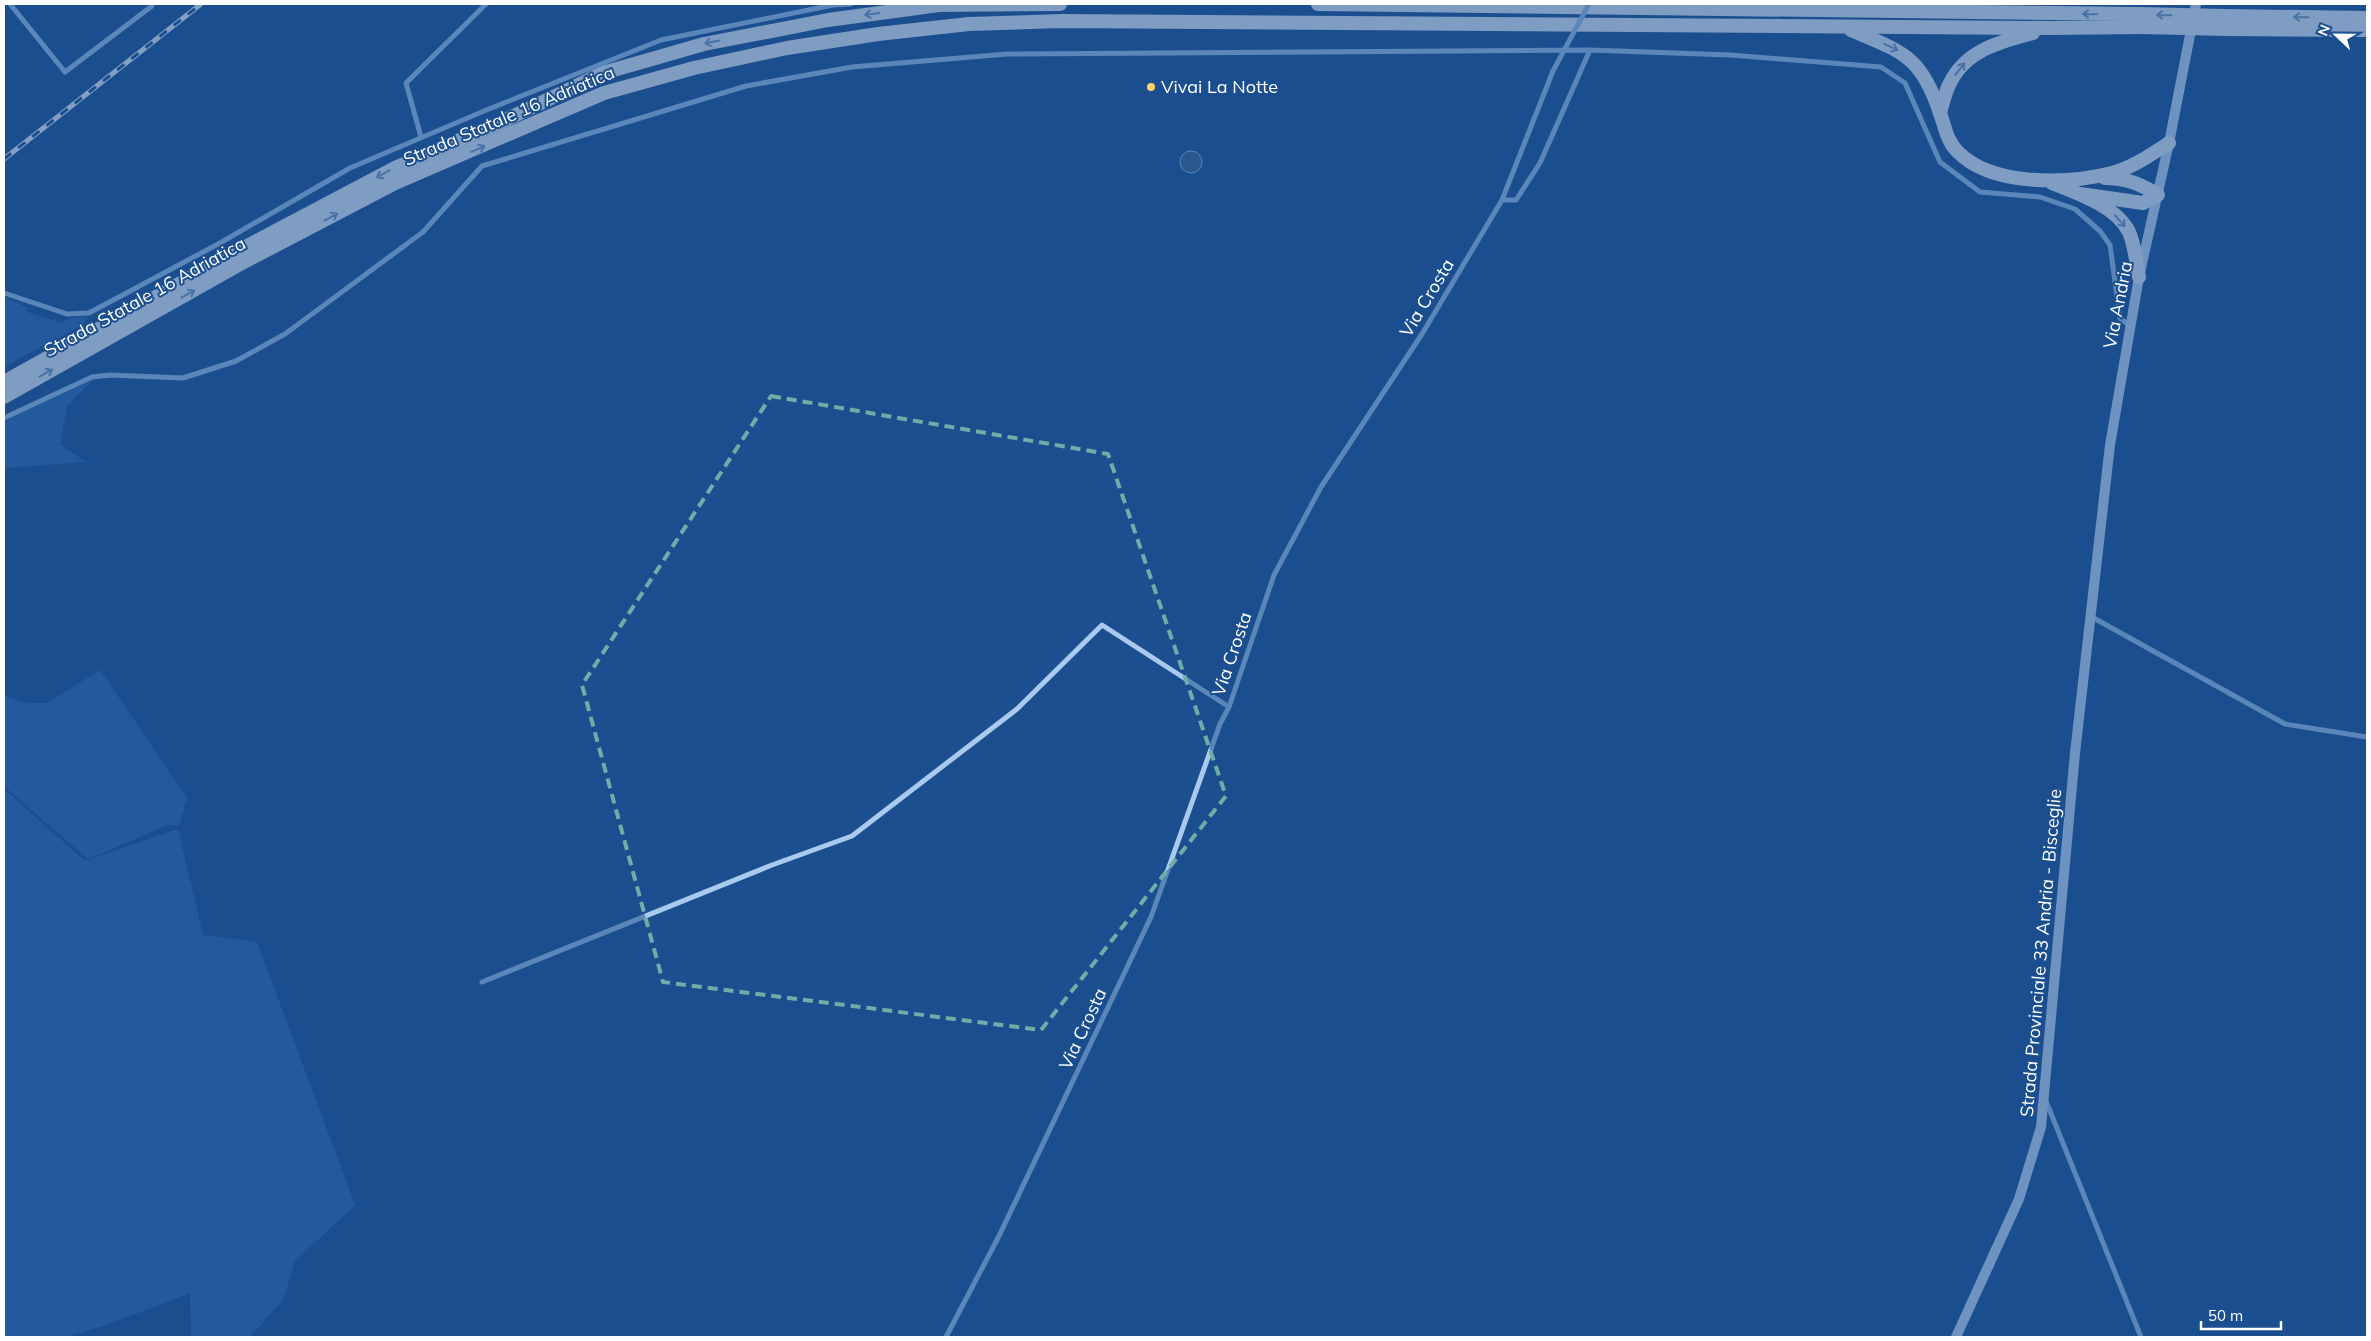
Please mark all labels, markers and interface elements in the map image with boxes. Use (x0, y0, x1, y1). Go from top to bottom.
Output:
one-way arrow (864, 9, 880, 19)
one-way arrow (2082, 9, 2098, 19)
one-way arrow (2156, 10, 2172, 20)
north arrow (2311, 10, 2361, 60)
one-way arrow (2293, 12, 2310, 22)
text: N (2314, 22, 2334, 38)
one-way arrow (704, 38, 720, 48)
one-way arrow (1883, 42, 1898, 52)
street label: Strada Statale 16 Adriatica (400, 61, 618, 171)
one-way arrow (1955, 63, 1966, 76)
place label: Vivai La Notte (1161, 75, 1278, 98)
marker: Vivai La Notte (1145, 81, 1157, 93)
one-way arrow (470, 143, 485, 153)
one-way arrow (376, 169, 391, 179)
one-way arrow (323, 212, 338, 221)
one-way arrow (2114, 214, 2125, 227)
street label: Strada Statale 16 Adriatica (40, 231, 250, 362)
street label: Via Crosta (1394, 254, 1459, 341)
street label: Via Andria (2098, 259, 2137, 351)
one-way arrow (180, 288, 194, 298)
one-way arrow (39, 368, 53, 378)
street label: Via Crosta (1206, 609, 1257, 699)
street label: Strada Provinciale 33 Andria - Bisceglie (2015, 788, 2066, 1118)
street label: Via Crosta (1054, 984, 1111, 1073)
scale bar (2201, 1298, 2281, 1330)
text: 50 m (2208, 1306, 2243, 1325)

